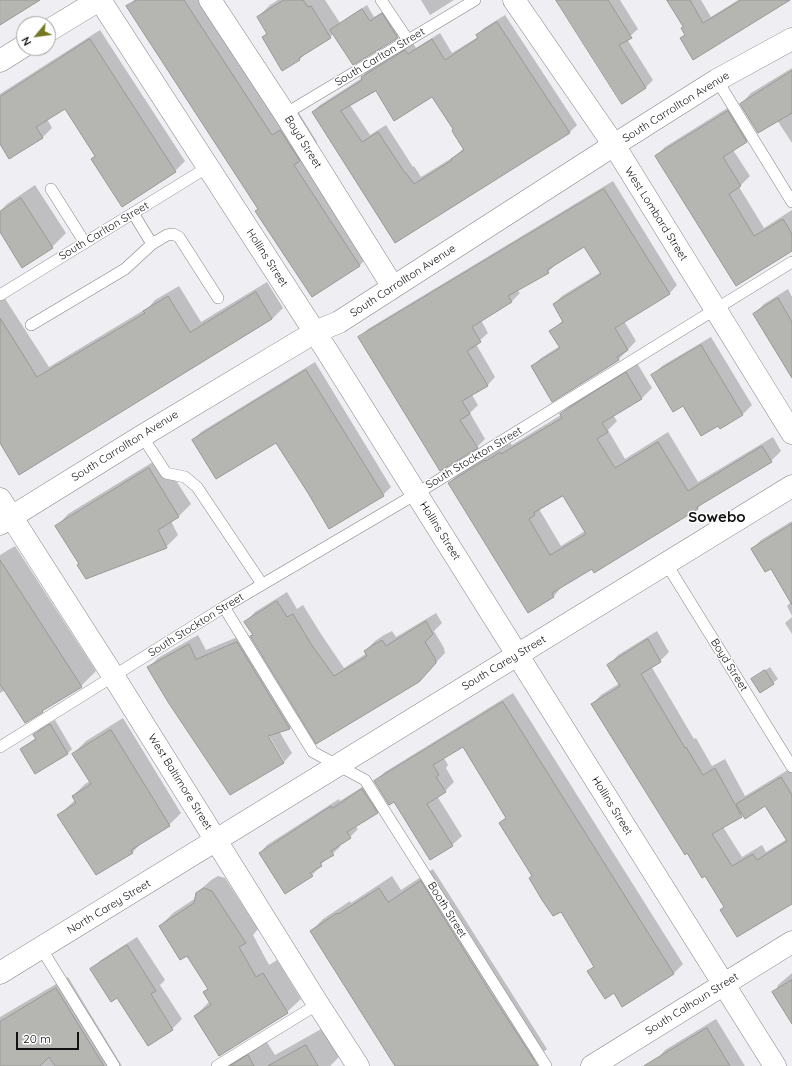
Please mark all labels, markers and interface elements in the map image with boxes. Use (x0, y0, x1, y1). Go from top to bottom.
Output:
north arrow (16, 16, 56, 56)
street label: South Carlton Street (333, 25, 427, 89)
text: N (18, 34, 34, 48)
street label: South Carrollton Avenue (620, 69, 732, 145)
street label: Boyd Street (282, 113, 324, 171)
street label: West Lombard Street (622, 165, 690, 263)
street label: South Carlton Street (57, 199, 151, 263)
street label: Hollins Street (243, 226, 291, 290)
street label: South Carrollton Avenue (348, 242, 458, 320)
street label: South Carrollton Avenue (69, 408, 181, 484)
street label: South Stockton Street (424, 424, 524, 492)
street label: Hollins Street (417, 499, 463, 563)
district label: Sowebo (688, 508, 746, 526)
street label: South Stockton Street (146, 590, 246, 660)
street label: South Carey Street (460, 633, 548, 693)
street label: Boyd Street (708, 636, 750, 694)
street label: West Baltimore Street (145, 731, 215, 833)
street label: Hollins Street (589, 774, 635, 838)
street label: North Carey Street (65, 877, 153, 937)
street label: Booth Street (425, 880, 469, 940)
street label: South Calhoun Street (643, 970, 741, 1038)
scale bar (18, 1024, 81, 1050)
text: 20 m (23, 1031, 51, 1046)

